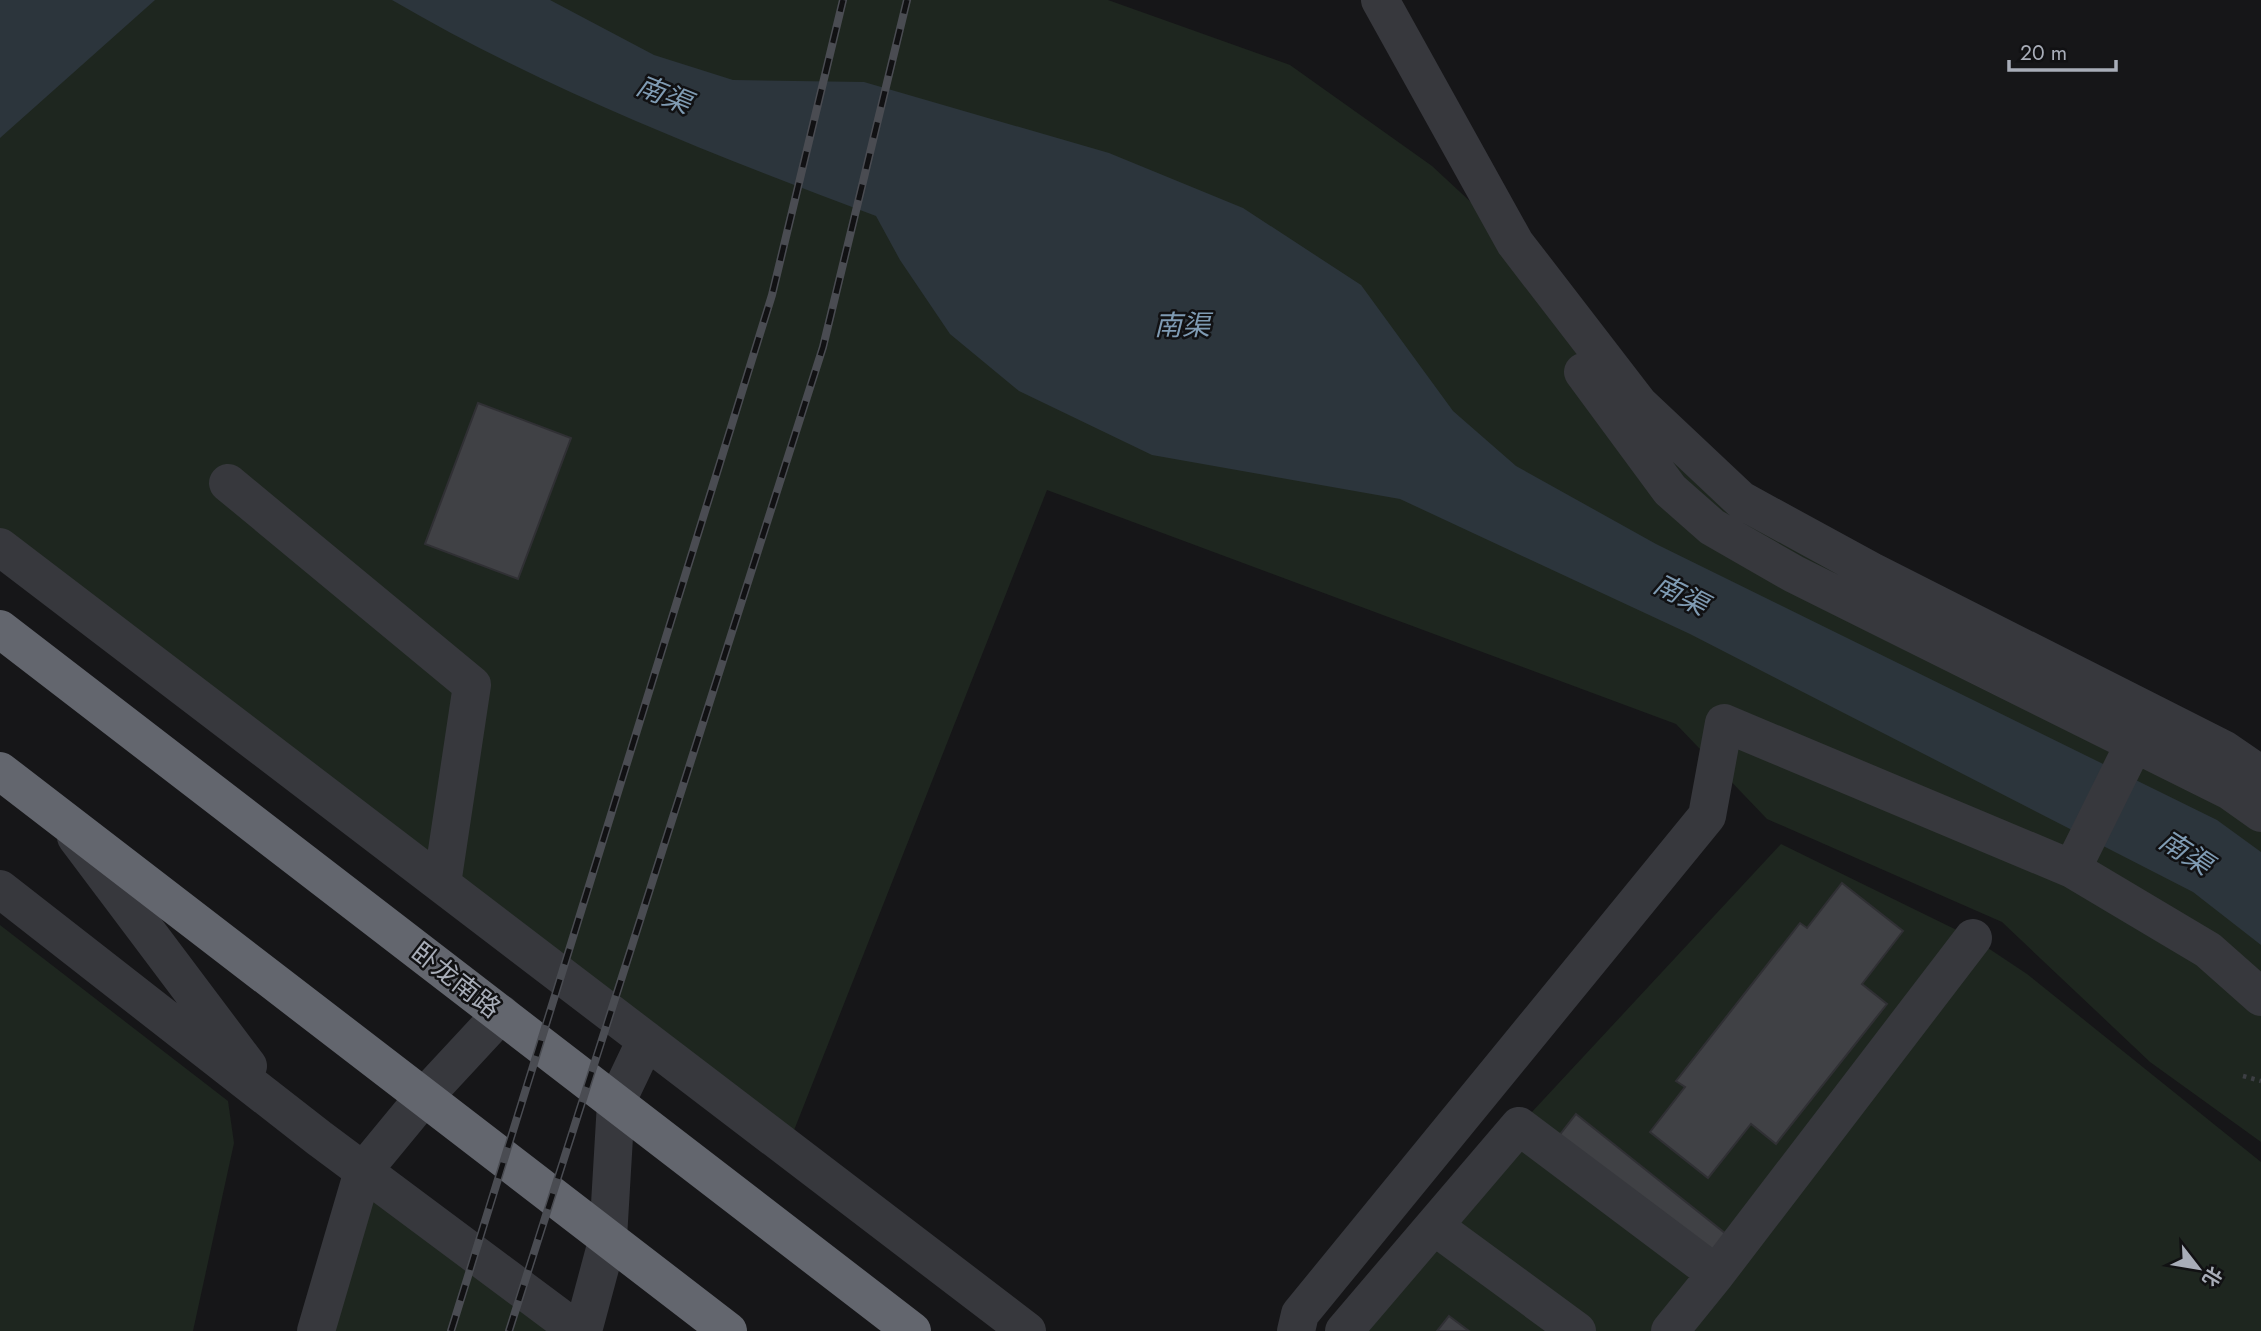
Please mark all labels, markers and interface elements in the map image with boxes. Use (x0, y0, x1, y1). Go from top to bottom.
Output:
scale bar (2009, 28, 2116, 72)
text: 20 m (2020, 38, 2067, 68)
water label: 南渠 (630, 65, 701, 125)
water label: 南渠 (1154, 305, 1214, 346)
water label: 南渠 (1647, 563, 1719, 627)
water label: 南渠 (2151, 820, 2224, 887)
street label: 卧龙南路 (403, 933, 509, 1027)
north arrow (2163, 1233, 2233, 1303)
text: 北 (2196, 1261, 2229, 1292)

